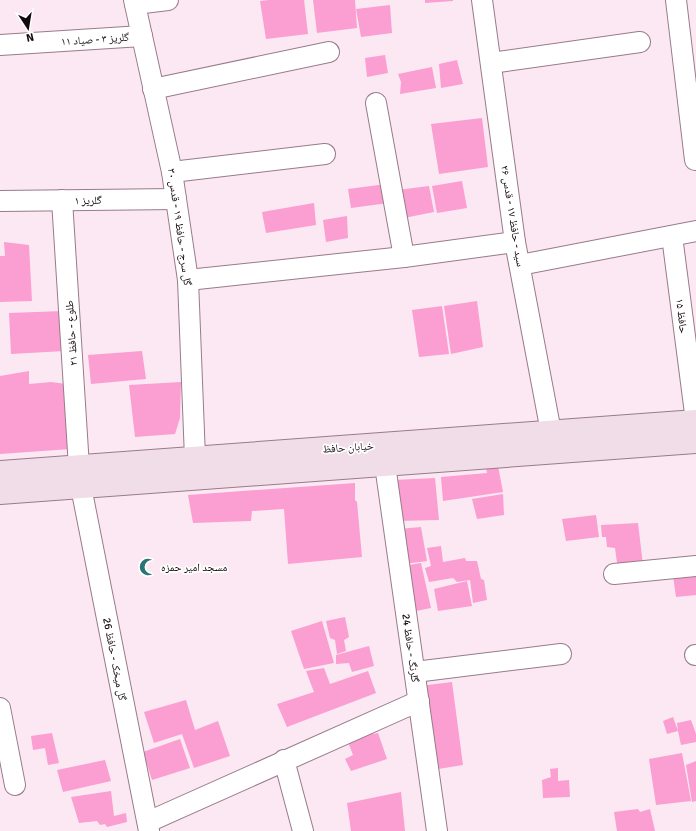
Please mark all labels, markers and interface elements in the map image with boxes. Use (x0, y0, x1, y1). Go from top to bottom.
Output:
north arrow (8, 8, 48, 48)
text: N (25, 30, 35, 44)
street label: گلریز ۳ - صیاد ۱۱ (61, 31, 130, 48)
street label: سید - حافظ ۱۷ - قدس ۲۶ (498, 165, 527, 268)
street label: گل سرج - حافظ ۱۹ - قدس ۳۰ (165, 168, 194, 287)
street label: گلریز ۱ (74, 194, 102, 207)
street label: حافظ ۱۵ (673, 298, 690, 334)
street label: طلوع - حافظ ۲۱ (63, 300, 80, 366)
street label: خیابان حافظ (322, 439, 374, 456)
mosque icon: مسجد امیر حمزه (138, 557, 158, 577)
place label: مسجد امیر حمزه (161, 561, 227, 574)
street label: گلرنگ - حافظ 24 (399, 613, 422, 684)
street label: گل میخک - حافظ 26 (100, 617, 129, 702)

